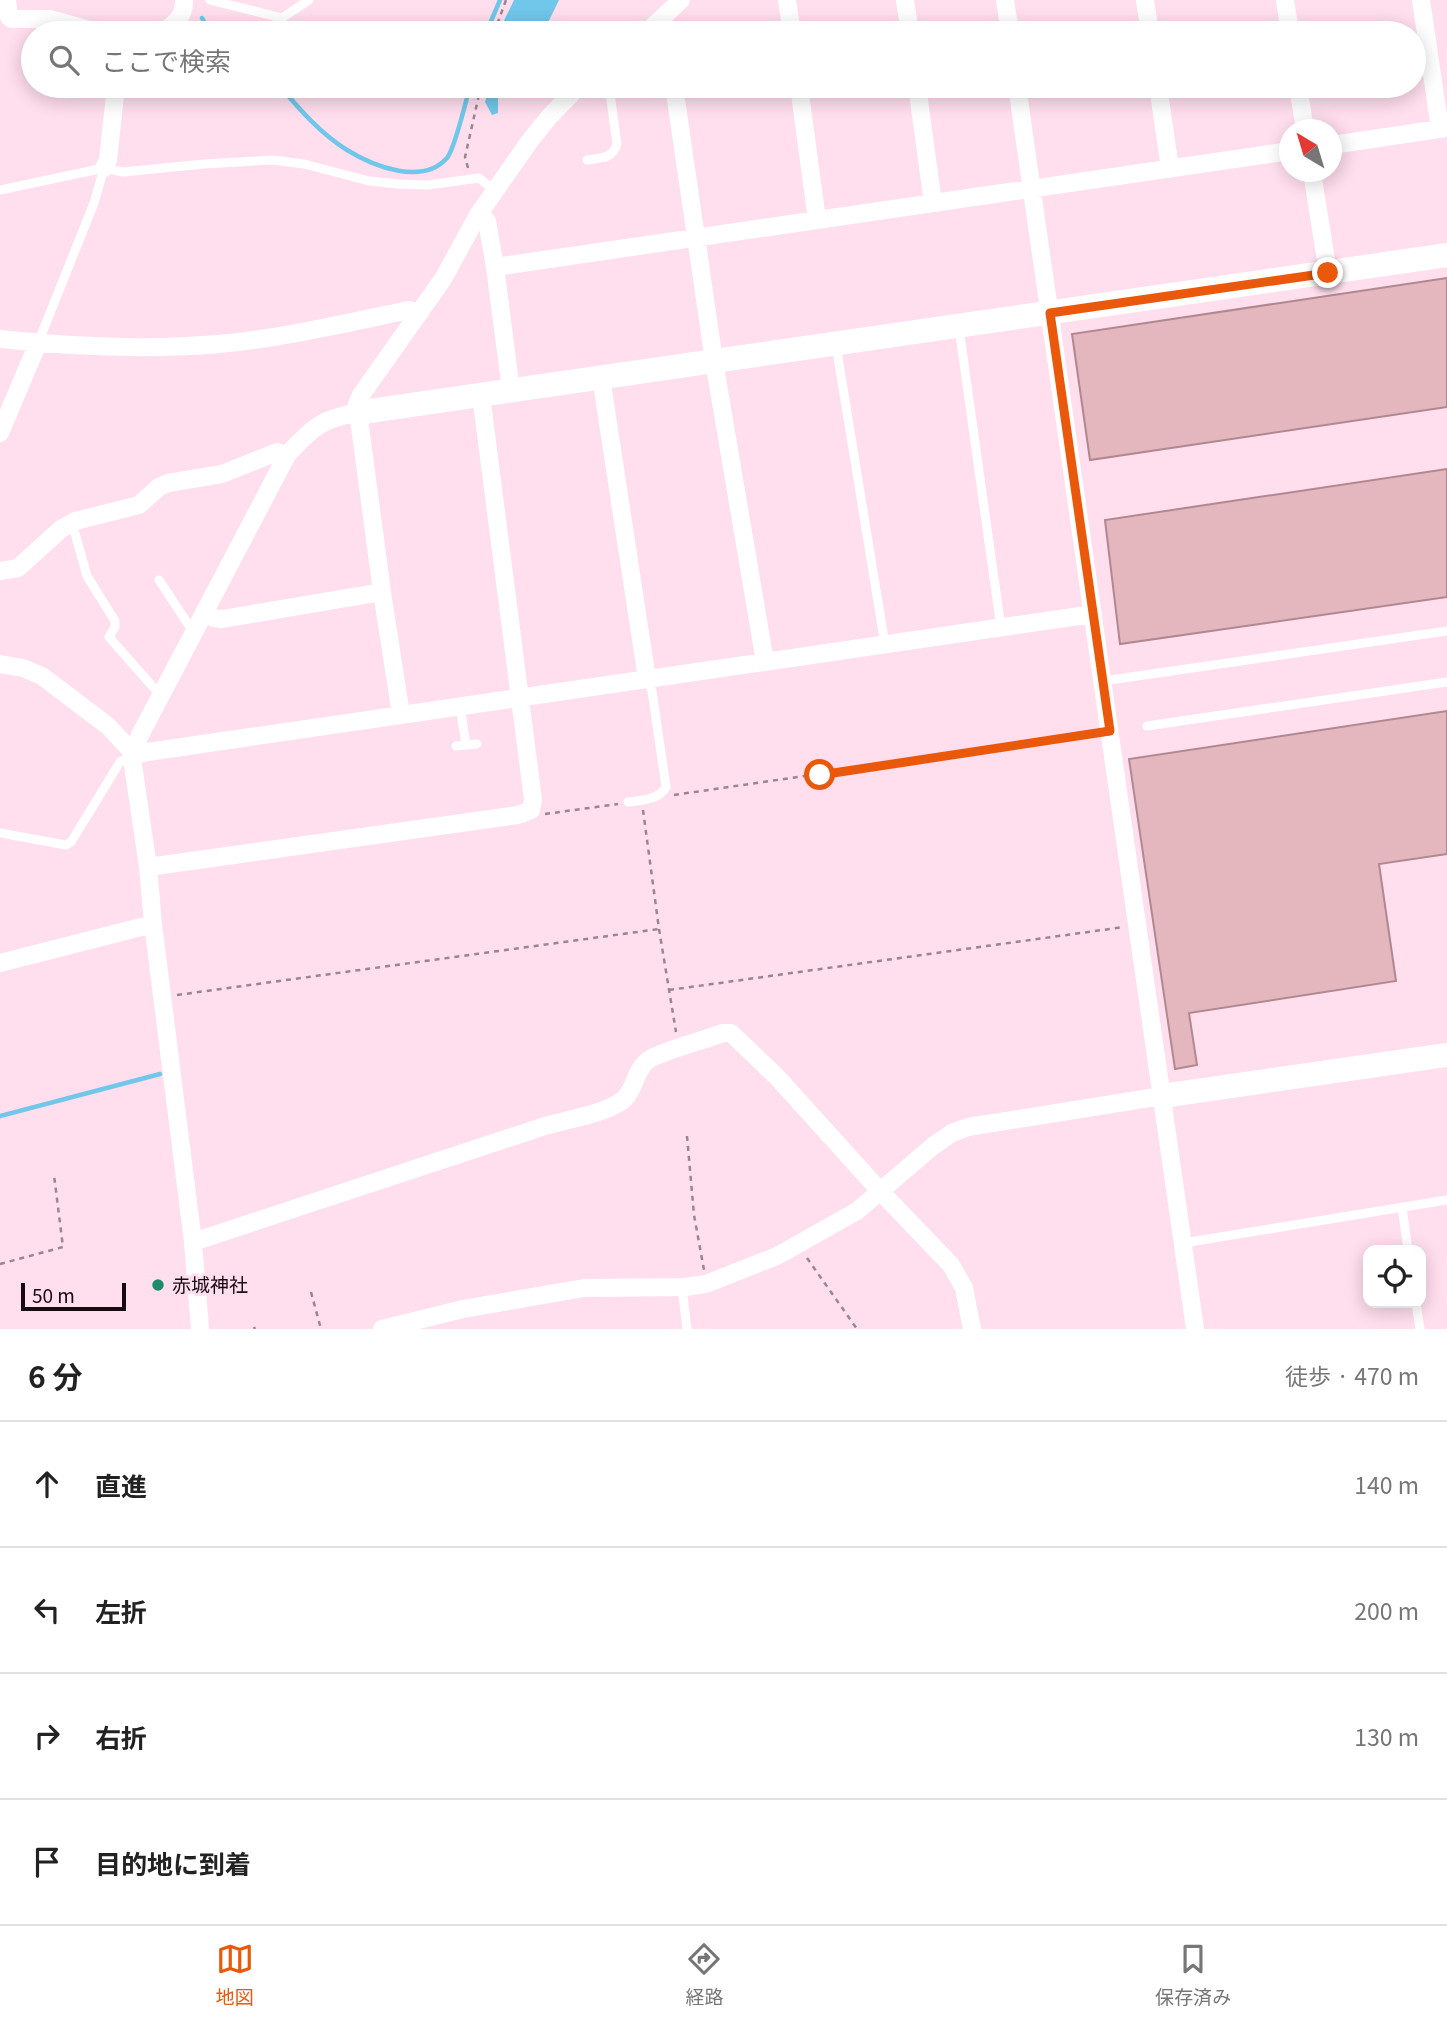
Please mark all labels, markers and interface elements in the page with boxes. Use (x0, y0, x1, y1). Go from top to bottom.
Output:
search box (21, 21, 1426, 98)
icon: search (45, 41, 83, 79)
text: ここで検索 (101, 41, 231, 78)
north arrow (1279, 119, 1342, 182)
route end (1312, 257, 1343, 288)
route start (804, 759, 835, 790)
map controls (1363, 1245, 1426, 1308)
button: locate (1363, 1245, 1426, 1308)
place label: 赤城神社 (172, 1270, 248, 1297)
marker: 赤城神社 (150, 1277, 166, 1293)
scale bar (21, 1280, 126, 1312)
text: 50 m (32, 1281, 75, 1308)
text: 6 分 (28, 1353, 83, 1397)
text: 徒歩 · 470 m (1285, 1358, 1419, 1392)
icon: ahead (28, 1465, 66, 1503)
text: 直進 (95, 1466, 147, 1503)
text: 140 m (1354, 1467, 1419, 1501)
icon: left (28, 1591, 66, 1629)
text: 左折 (95, 1592, 147, 1629)
text: 200 m (1354, 1593, 1419, 1627)
icon: right (28, 1717, 66, 1755)
text: 右折 (95, 1718, 147, 1755)
text: 130 m (1354, 1719, 1419, 1753)
icon: arrive (28, 1843, 66, 1881)
text: 目的地に到着 (95, 1844, 251, 1881)
tab: 地図 (216, 1940, 254, 2009)
tab: 経路 (685, 1940, 723, 2009)
tab: 保存済み (1155, 1940, 1231, 2009)

